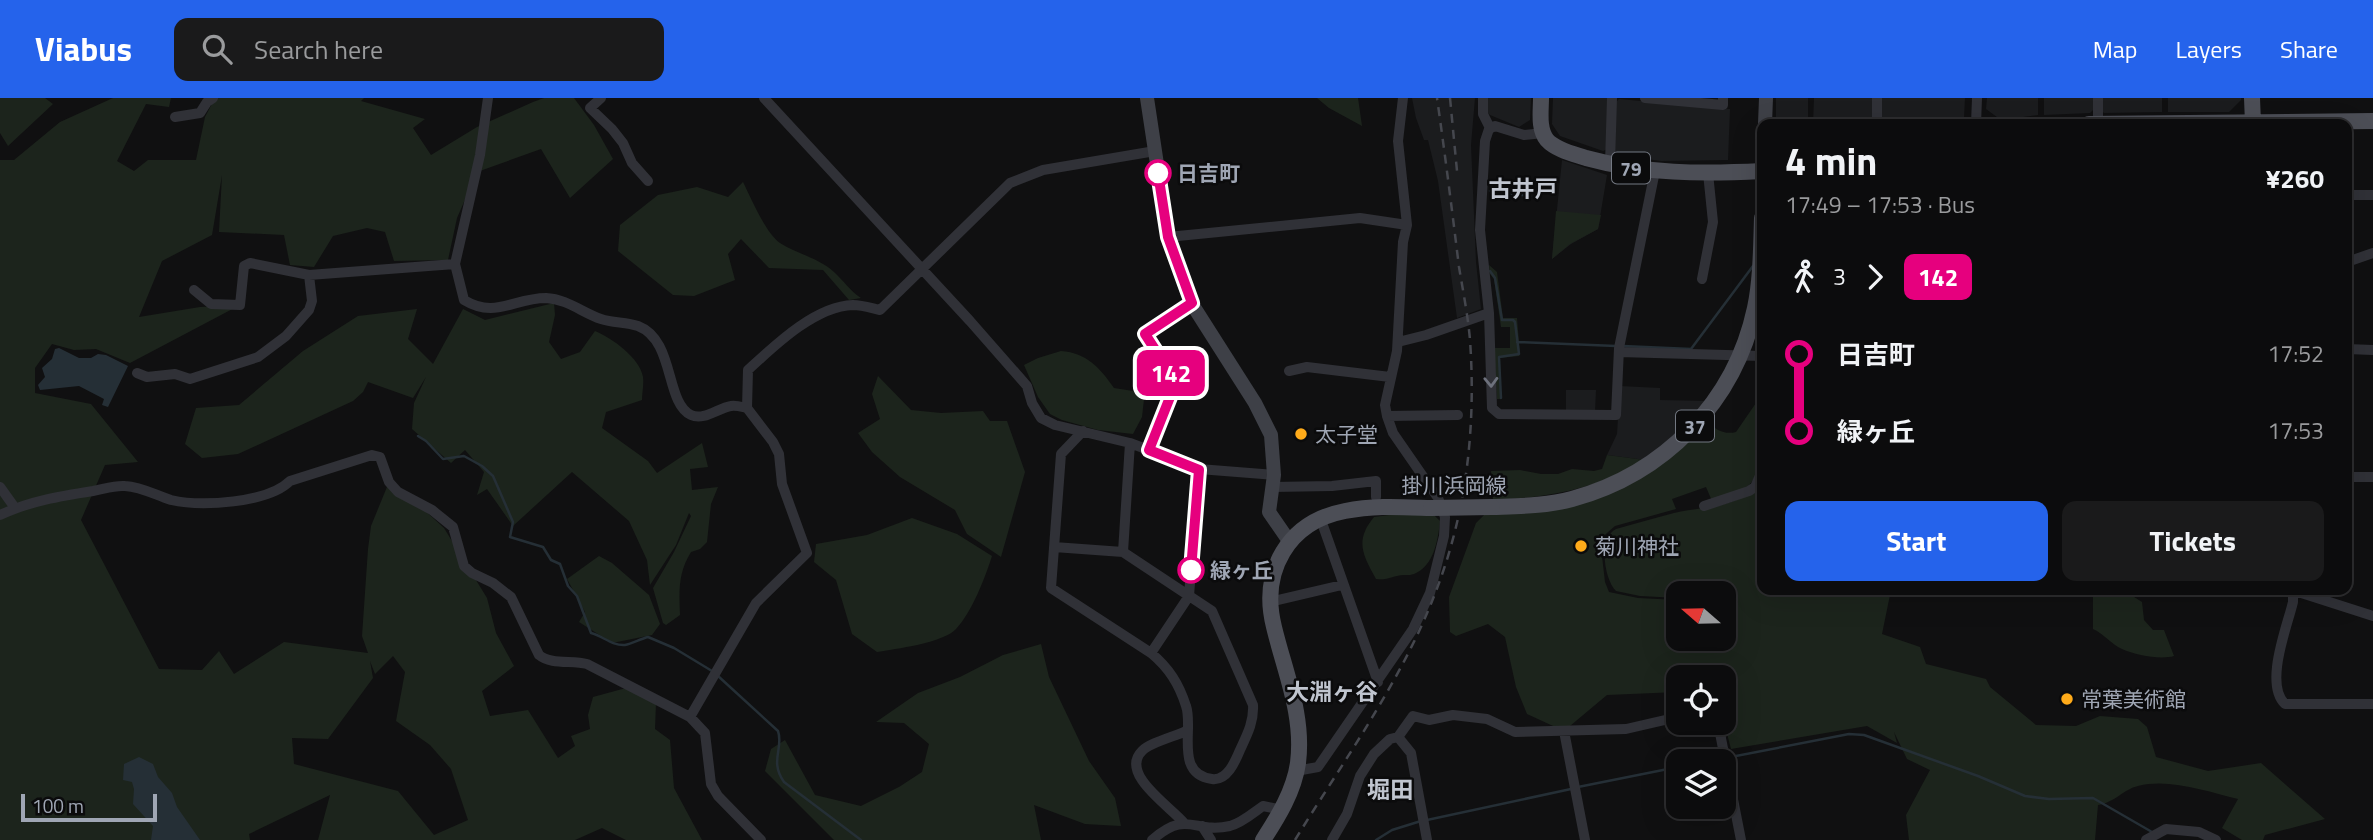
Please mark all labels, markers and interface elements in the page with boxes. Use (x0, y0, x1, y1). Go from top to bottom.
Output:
search box (174, 18, 664, 81)
text: Viabus (35, 24, 132, 74)
icon: search (198, 30, 236, 68)
text: Search here (254, 30, 383, 69)
text: Map (2093, 31, 2138, 67)
text: Layers (2176, 31, 2242, 67)
text: Share (2280, 31, 2338, 67)
text: 4 min (1785, 132, 1877, 190)
road number: 79 (1612, 152, 1650, 184)
place label: 日吉町 (1177, 157, 1240, 189)
text: ¥260 (2266, 159, 2324, 198)
marker: 日吉町 (1145, 160, 1171, 186)
district label: 古井戸 (1489, 171, 1558, 206)
text: 17:49 – 17:53 · Bus (1785, 187, 1975, 222)
icon: walk (1785, 258, 1823, 296)
icon: forward (1856, 258, 1894, 296)
text: 3 (1833, 259, 1846, 294)
text: 142 (1918, 259, 1958, 295)
text: 日吉町 (1837, 335, 1915, 374)
text: 17:52 (2267, 336, 2324, 371)
line badge: 142 (1131, 350, 1211, 396)
text: 142 (1151, 355, 1191, 391)
one-way arrow (1483, 376, 1498, 387)
road number: 37 (1676, 410, 1714, 442)
text: 緑ヶ丘 (1837, 412, 1915, 451)
text: 17:53 (2267, 413, 2324, 448)
place label: 太子堂 (1315, 418, 1378, 450)
marker: 太子堂 (1293, 426, 1309, 442)
street label: 掛川浜岡線 (1402, 469, 1507, 501)
button: Start (1785, 501, 2048, 581)
button: Tickets (2062, 501, 2324, 581)
place label: 菊川神社 (1595, 530, 1679, 562)
marker: 菊川神社 (1573, 538, 1589, 554)
place label: 緑ヶ丘 (1210, 554, 1273, 586)
marker: 緑ヶ丘 (1178, 557, 1204, 583)
north arrow (1666, 581, 1736, 651)
map controls (1666, 581, 1736, 819)
button: locate (1666, 665, 1736, 735)
district label: 大淵ヶ谷 (1286, 674, 1378, 709)
place label: 常葉美術館 (2081, 683, 2186, 715)
marker: 常葉美術館 (2059, 691, 2075, 707)
button: layers (1666, 749, 1736, 819)
district label: 堀田 (1367, 772, 1413, 807)
scale bar (21, 791, 158, 823)
text: 100 m (32, 791, 84, 820)

